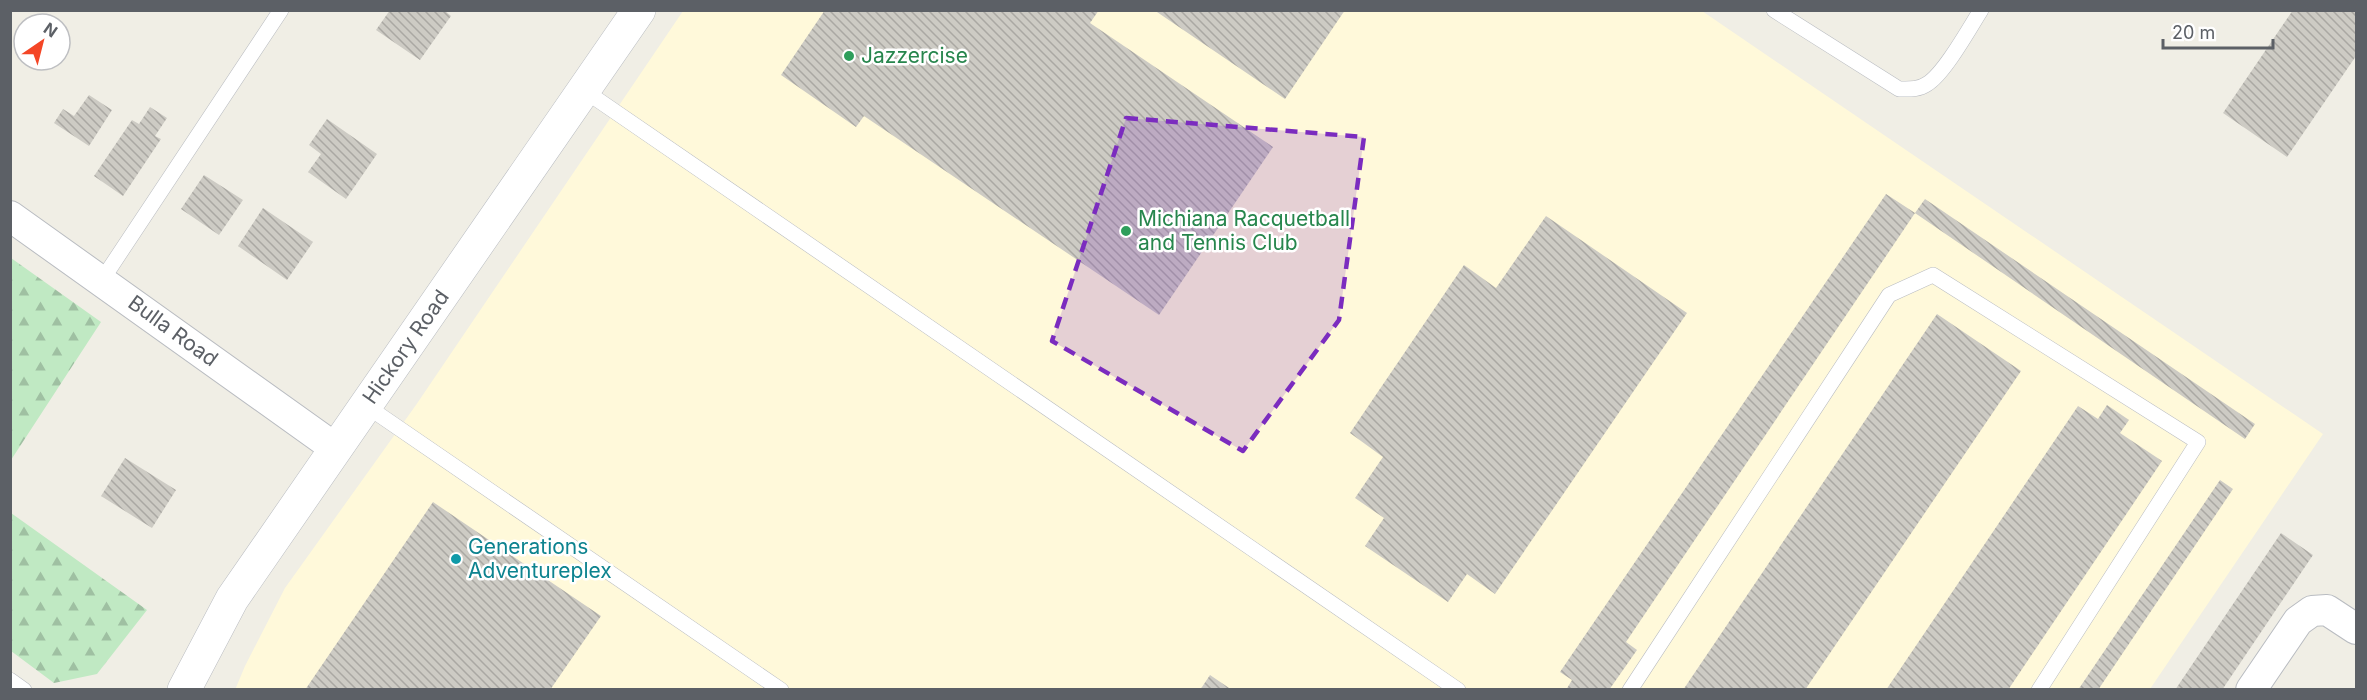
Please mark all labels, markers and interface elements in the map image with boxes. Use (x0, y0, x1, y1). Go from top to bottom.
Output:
north arrow (12, 12, 72, 72)
scale bar (2163, 12, 2272, 50)
text: N (40, 18, 61, 41)
text: 20 m (2172, 22, 2215, 43)
place label: Jazzercise (861, 43, 968, 68)
marker: Jazzercise (842, 49, 856, 63)
place label: Michiana Racquetball and Tennis Club (1138, 206, 1350, 255)
marker: Michiana Racquetball and Tennis Club (1119, 224, 1133, 238)
street label: Hickory Road (357, 285, 454, 408)
street label: Bulla Road (124, 290, 223, 371)
place label: Generations Adventureplex (468, 534, 612, 583)
marker: Generations Adventureplex (449, 552, 463, 566)

